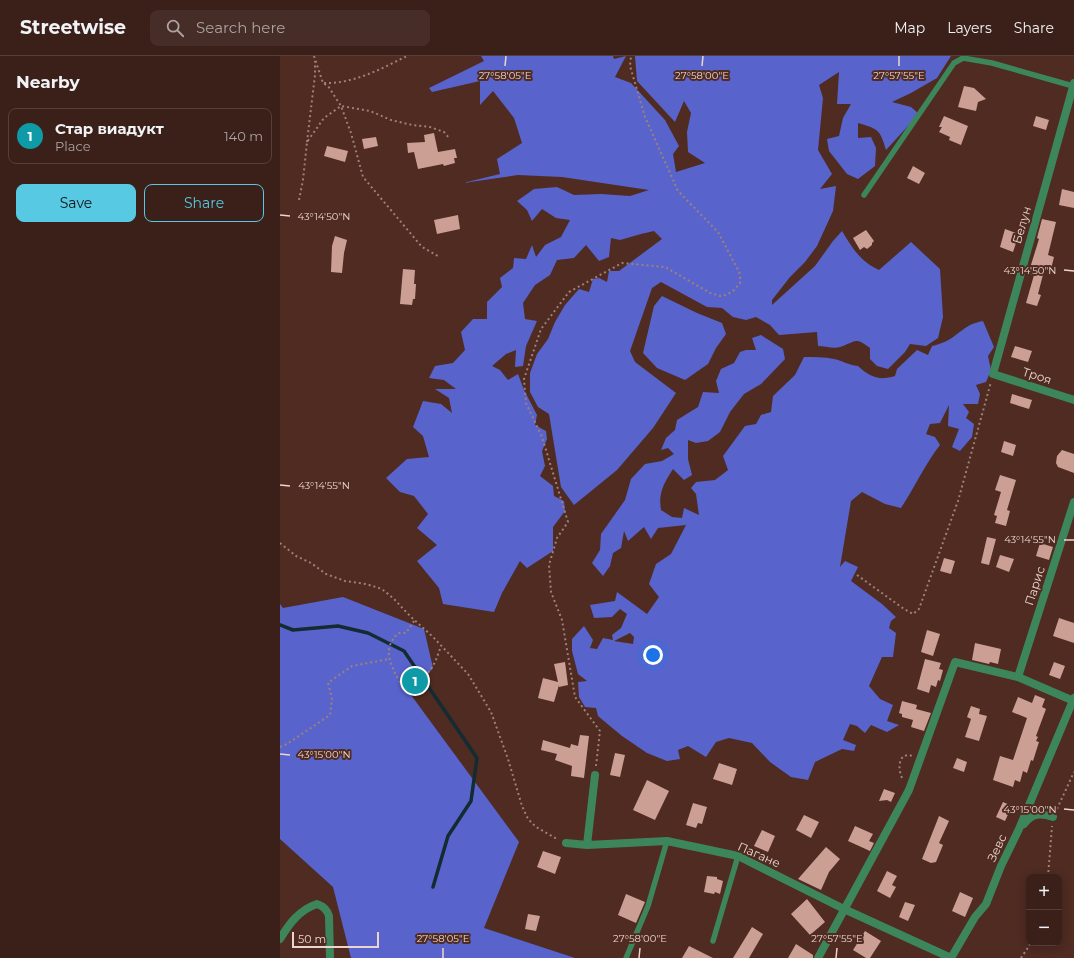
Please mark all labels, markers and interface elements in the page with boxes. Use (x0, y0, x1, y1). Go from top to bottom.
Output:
search box (150, 10, 430, 46)
text: Streetwise (20, 16, 126, 39)
icon: search (164, 17, 186, 39)
text: Search here (196, 18, 285, 37)
text: Map (894, 19, 925, 37)
text: Layers (947, 19, 992, 37)
text: Share (1014, 19, 1054, 37)
text: 27°58'05"E (479, 69, 532, 82)
text: 27°58'00"E (675, 69, 729, 82)
text: 27°57'55"E (873, 69, 925, 82)
text: Nearby (16, 72, 80, 92)
text: Стар виадукт (55, 119, 164, 138)
text: 1 (27, 128, 33, 144)
text: 140 m (224, 128, 263, 144)
text: Place (55, 138, 91, 154)
button: Save (16, 184, 136, 222)
button: Share (144, 184, 264, 222)
street label: Белун (1009, 204, 1034, 245)
text: 43°14'50"N (298, 210, 350, 223)
text: 43°14'50"N (1004, 264, 1056, 277)
street label: Троя (1021, 364, 1054, 387)
text: 43°14'55"N (298, 479, 350, 492)
text: 43°14'55"N (1004, 533, 1056, 546)
street label: Парис (1021, 564, 1048, 607)
your location (643, 645, 663, 665)
pin: 1 (402, 666, 428, 696)
text: 43°15'00"N (297, 748, 351, 761)
text: 43°15'00"N (1003, 803, 1057, 816)
street label: Зевс (984, 831, 1010, 864)
street label: Пагане (736, 839, 783, 871)
map controls (1026, 874, 1062, 946)
button: + (1026, 874, 1062, 910)
button: − (1026, 910, 1062, 946)
scale bar (292, 930, 379, 949)
text: 50 m (298, 932, 326, 946)
text: 27°58'05"E (417, 932, 470, 945)
text: 27°58'00"E (613, 932, 667, 945)
text: 27°57'55"E (811, 932, 863, 945)

